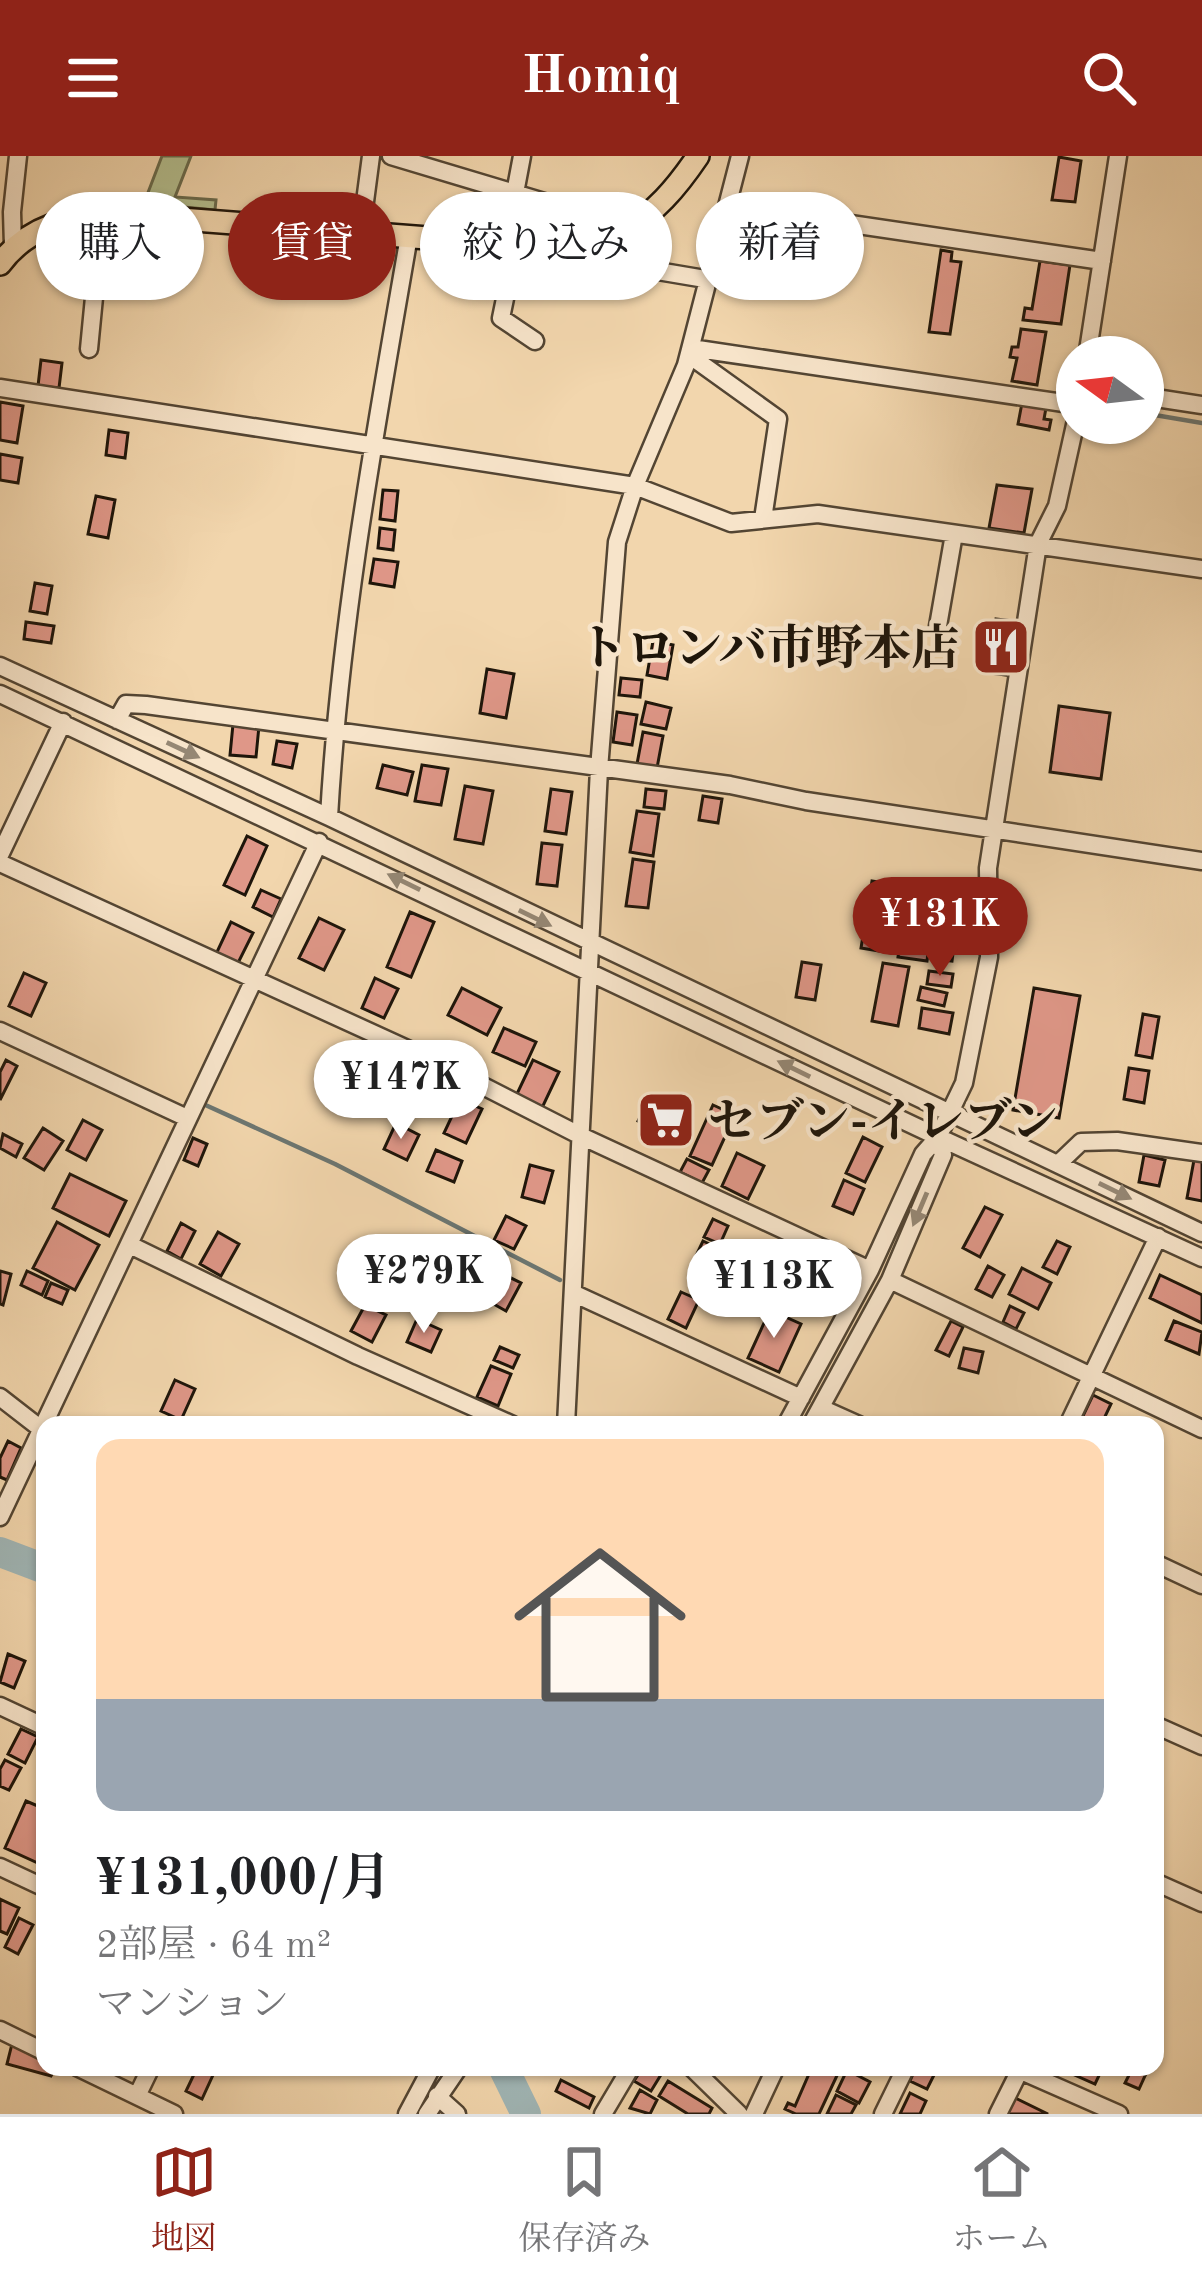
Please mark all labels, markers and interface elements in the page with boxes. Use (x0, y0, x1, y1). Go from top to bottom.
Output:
icon: menu (60, 45, 126, 111)
icon: search (1076, 45, 1142, 111)
text: Homiq (521, 51, 681, 105)
chip: 購入 (36, 192, 204, 300)
chip: 賃貸 (228, 192, 396, 300)
chip: 絞り込み (420, 192, 672, 300)
chip: 新着 (696, 192, 864, 300)
north arrow (1056, 336, 1164, 444)
map controls (1056, 336, 1164, 444)
restaurant icon: トロンバ市野本店 (970, 616, 1032, 678)
place label: トロンバ市野本店 (578, 623, 959, 675)
one-way arrow (165, 740, 200, 760)
one-way arrow (386, 872, 421, 892)
pin: ¥131K (856, 877, 1024, 979)
text: ¥131K (880, 896, 1000, 935)
one-way arrow (517, 907, 552, 927)
pin: ¥147K (317, 1040, 485, 1142)
text: ¥147K (341, 1059, 461, 1098)
one-way arrow (776, 1059, 811, 1079)
supermarket icon: セブン-イレブン (635, 1089, 697, 1151)
place label: セブン-イレブン (708, 1096, 1058, 1148)
one-way arrow (1098, 1181, 1132, 1201)
one-way arrow (910, 1191, 929, 1227)
pin: ¥279K (340, 1234, 508, 1336)
pin: ¥113K (690, 1239, 858, 1341)
text: ¥279K (364, 1253, 484, 1292)
text: ¥113K (714, 1258, 834, 1297)
icon: home (492, 1517, 708, 1733)
text: ¥131,000/月 (96, 1855, 391, 1906)
text: 2部屋 · 64 m² (96, 1927, 331, 1966)
text: マンション (96, 1986, 289, 2025)
tab: 地図 (151, 2139, 217, 2261)
tab: 保存済み (518, 2139, 650, 2261)
tab: ホーム (952, 2139, 1051, 2261)

